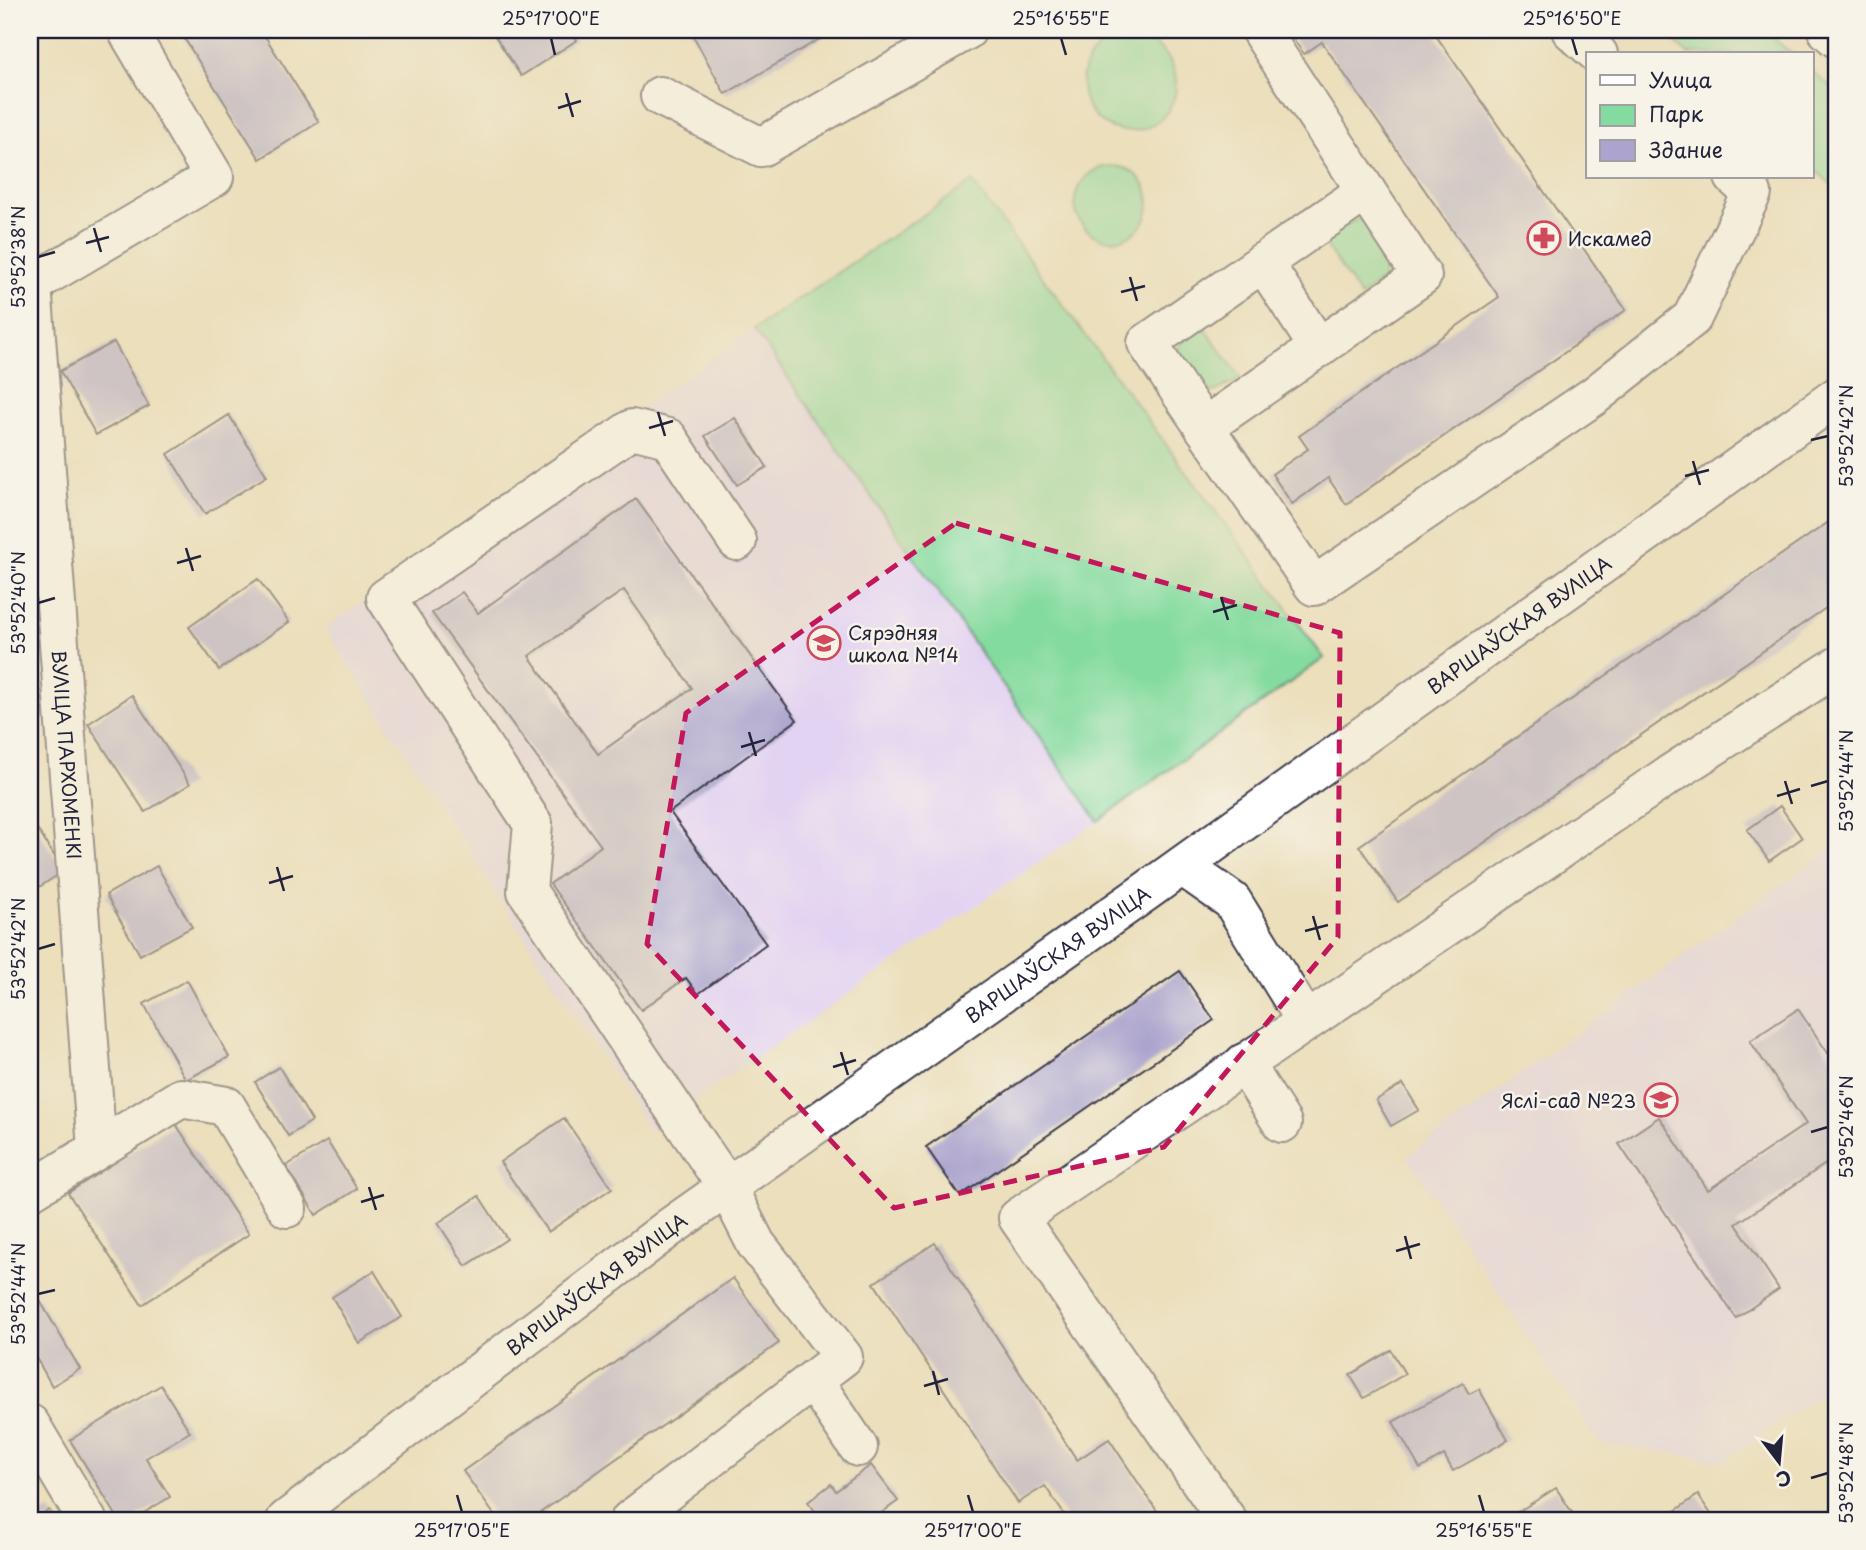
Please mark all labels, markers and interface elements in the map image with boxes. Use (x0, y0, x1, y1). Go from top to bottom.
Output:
text: 25°17'00"E (502, 4, 600, 31)
text: 25°16'55"E (1012, 4, 1110, 31)
text: 25°16'50"E (1522, 4, 1622, 31)
legend (1586, 52, 1814, 178)
text: Улица (1649, 63, 1712, 95)
text: Парк (1649, 97, 1704, 129)
text: Здание (1649, 133, 1723, 165)
text: 53°52'38"N (4, 206, 31, 308)
pharmacy icon: Искамед (1525, 219, 1563, 257)
place label: Искамед (1568, 224, 1652, 252)
text: 53°52'42"N (1832, 385, 1859, 487)
street label: ВАРШАЎСКАЯ ВУЛІЦА (1421, 549, 1617, 700)
text: 53°52'40"N (4, 551, 31, 655)
place label: Сярэдняя школа №14 (848, 618, 959, 668)
school or university icon: Сярэдняя школа №14 (805, 624, 843, 662)
street label: ВУЛІЦА ПАРХОМЕНКІ (46, 649, 89, 861)
text: 53°52'44"N (1832, 730, 1859, 832)
street label: ВАРШАЎСКАЯ ВУЛІЦА (959, 879, 1156, 1029)
text: 53°52'42"N (4, 898, 31, 1000)
text: 53°52'46"N (1832, 1075, 1859, 1179)
school or university icon: Яслі-сад №23 (1642, 1081, 1680, 1119)
place label: Яслі-сад №23 (1502, 1086, 1636, 1114)
street label: ВАРШАЎСКАЯ ВУЛІЦА (500, 1206, 692, 1362)
text: 53°52'44"N (4, 1243, 31, 1345)
text: 53°52'48"N (1832, 1422, 1859, 1524)
north arrow (1744, 1428, 1814, 1498)
text: С (1773, 1464, 1795, 1495)
text: 25°17'05"E (414, 1516, 510, 1543)
text: 25°17'00"E (924, 1516, 1022, 1543)
text: 25°16'55"E (1435, 1516, 1533, 1543)

